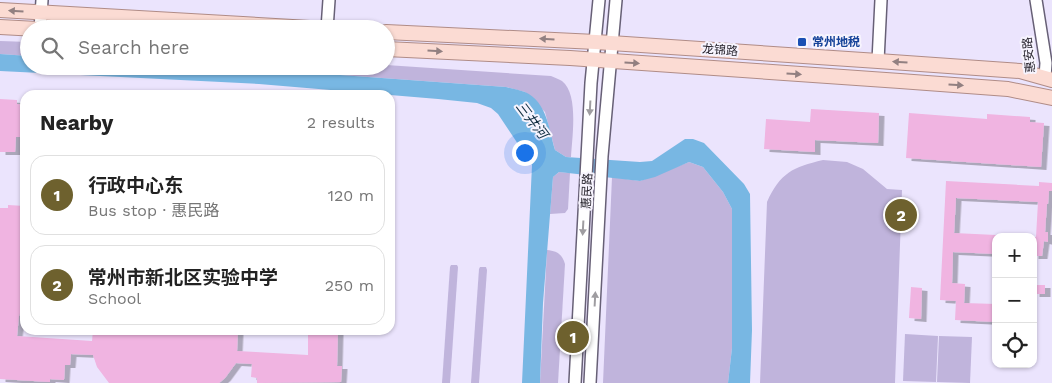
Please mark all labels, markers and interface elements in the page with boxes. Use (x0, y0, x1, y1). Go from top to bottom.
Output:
one-way arrow (8, 7, 24, 15)
search box (20, 20, 395, 75)
icon: search (38, 34, 66, 62)
one-way arrow (539, 35, 555, 43)
place label: 常州地税 (812, 35, 860, 49)
text: Search here (78, 36, 189, 59)
marker: 常州地税 (796, 36, 808, 48)
street label: 惠安路 (1020, 36, 1038, 74)
street label: 龙锦路 (702, 42, 738, 58)
one-way arrow (427, 48, 443, 56)
one-way arrow (891, 58, 907, 66)
one-way arrow (624, 59, 640, 67)
one-way arrow (786, 70, 802, 78)
one-way arrow (949, 82, 965, 90)
water label: 三井河 (513, 98, 553, 144)
one-way arrow (585, 100, 593, 116)
text: Nearby (40, 110, 113, 135)
text: 2 results (307, 113, 375, 132)
your location (512, 140, 538, 166)
street label: 惠民路 (579, 173, 595, 209)
text: 行政中心东 (88, 174, 183, 197)
text: 1 (54, 186, 60, 205)
text: 120 m (328, 186, 374, 205)
pin: 2 (885, 196, 917, 234)
text: Bus stop · 惠民路 (88, 201, 220, 220)
one-way arrow (579, 220, 587, 236)
map controls (992, 233, 1037, 368)
button: + (992, 233, 1037, 278)
text: 常州市新北区实验中学 (88, 266, 278, 289)
text: 2 (52, 276, 62, 295)
text: 250 m (325, 276, 374, 295)
button: − (992, 278, 1037, 323)
text: School (88, 289, 141, 308)
one-way arrow (591, 291, 599, 307)
pin: 1 (557, 318, 589, 356)
button: locate (992, 323, 1037, 368)

